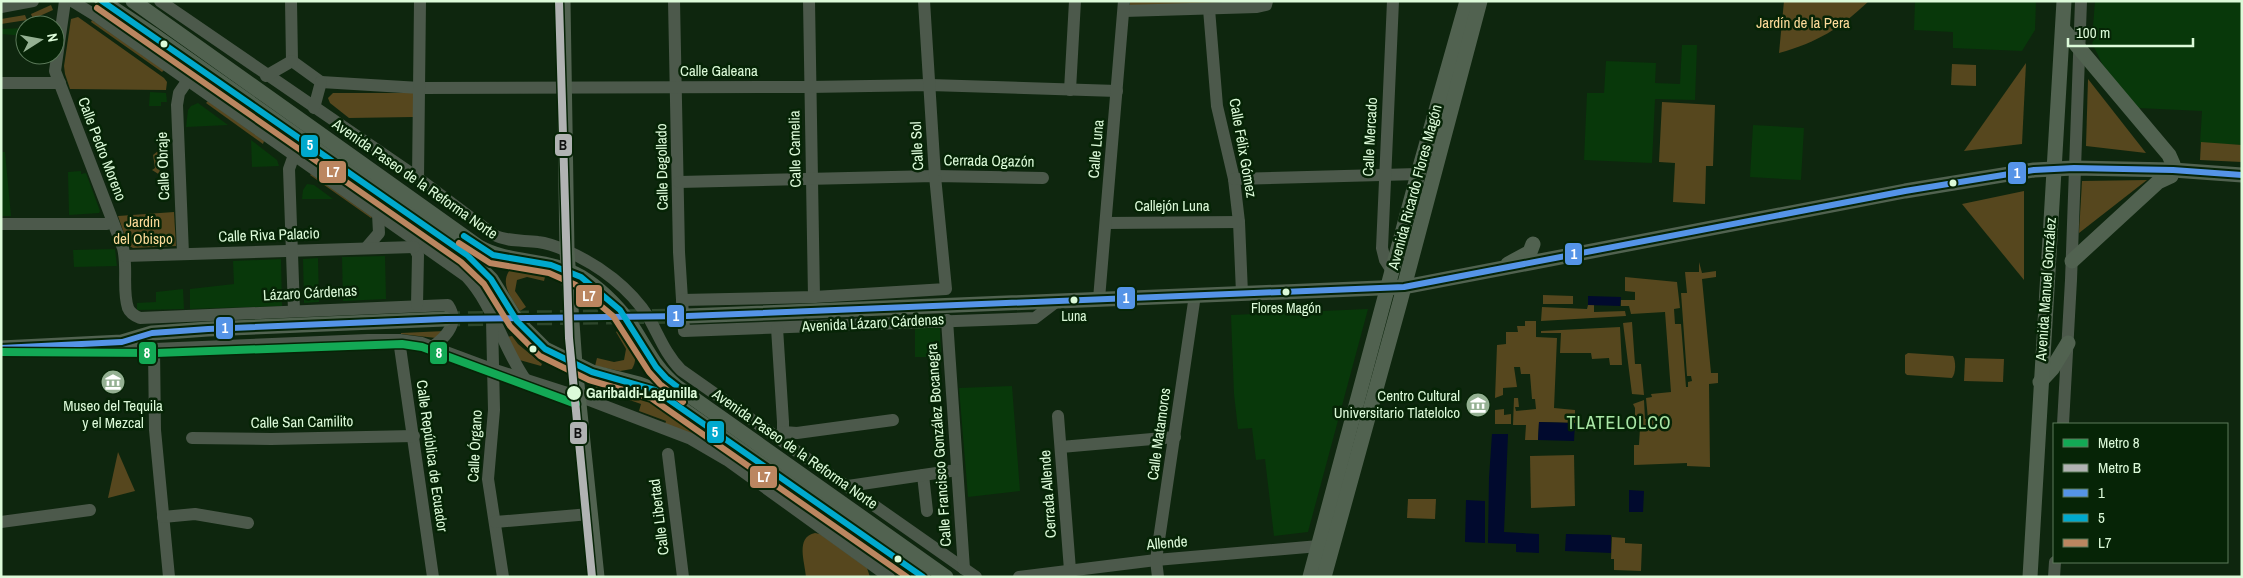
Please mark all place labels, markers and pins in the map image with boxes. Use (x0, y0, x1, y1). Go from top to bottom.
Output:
unlabelled marker (159, 39, 169, 49)
unlabelled marker (1948, 178, 1958, 188)
marker: Flores Magón (1281, 287, 1291, 297)
marker: Luna (1069, 295, 1079, 305)
place label: Flores Magón (1251, 299, 1321, 317)
place label: Luna (1061, 307, 1087, 325)
unlabelled marker (528, 344, 538, 354)
museum icon: Museo del Tequila y el Mezcal (100, 369, 126, 395)
place label: Garibaldi-Lagunilla (586, 382, 698, 403)
marker: Garibaldi-Lagunilla (565, 384, 583, 402)
place label: Centro Cultural Universitario Tlatelolco (1334, 385, 1460, 423)
museum icon: Centro Cultural Universitario Tlatelolco (1465, 392, 1491, 418)
place label: Museo del Tequila y el Mezcal (63, 395, 163, 433)
unlabelled marker (893, 554, 903, 564)

